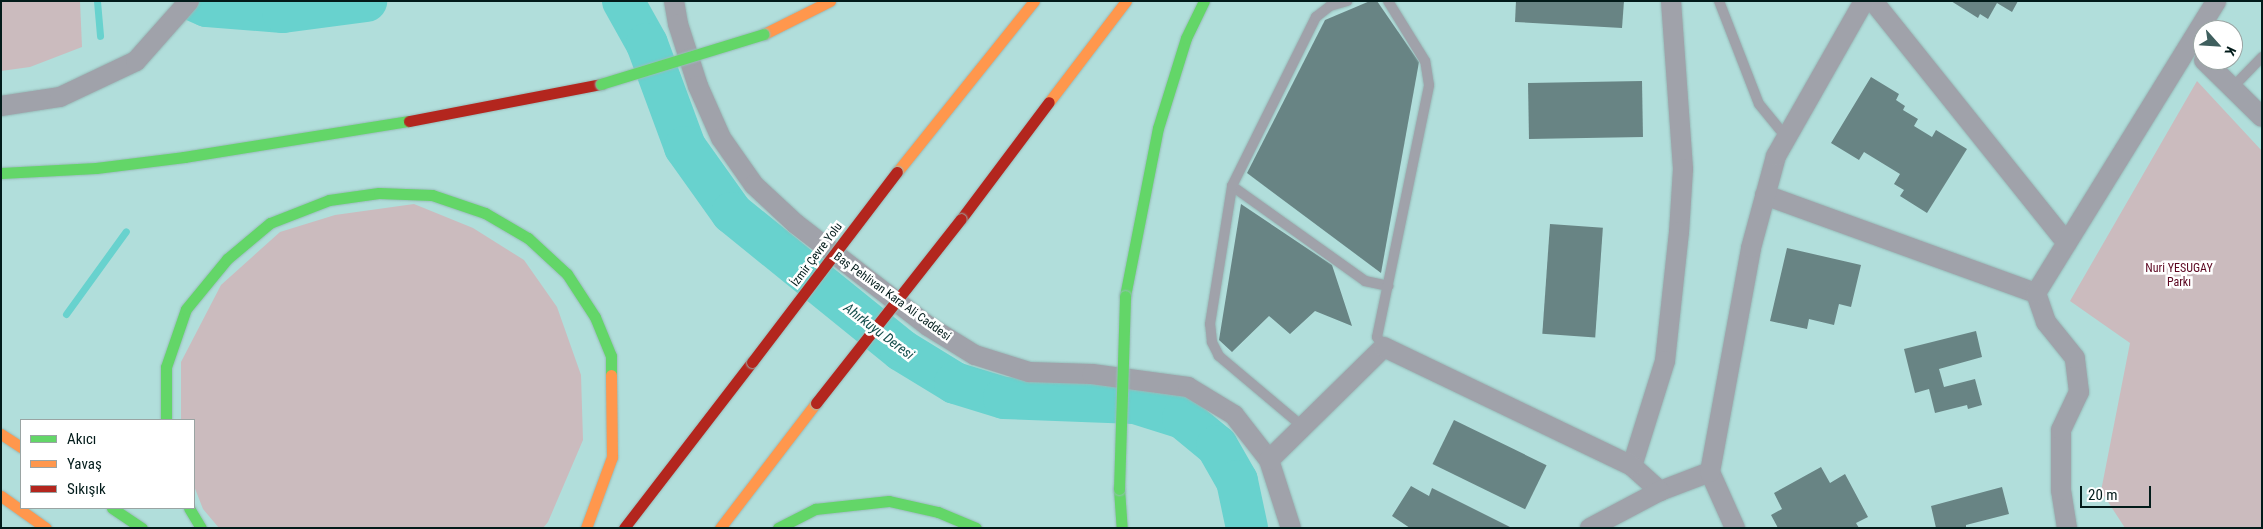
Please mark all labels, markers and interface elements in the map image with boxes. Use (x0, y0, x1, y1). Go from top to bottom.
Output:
north arrow (2193, 20, 2243, 70)
text: K (2222, 44, 2239, 58)
street label: İzmir Çevre Yolu (788, 220, 846, 290)
street label: Baş Pehlivan Kara Ali Caddesi (831, 250, 953, 344)
park label: Nuri YESUGAY Parkı (2145, 262, 2213, 290)
water label: Ahırkuyu Deresi (841, 299, 917, 363)
legend (20, 419, 195, 509)
text: Akıcı (67, 430, 96, 448)
text: Yavaş (67, 455, 102, 473)
scale bar (2083, 476, 2154, 508)
text: Sıkışık (67, 480, 106, 498)
text: 20 m (2088, 486, 2118, 504)

